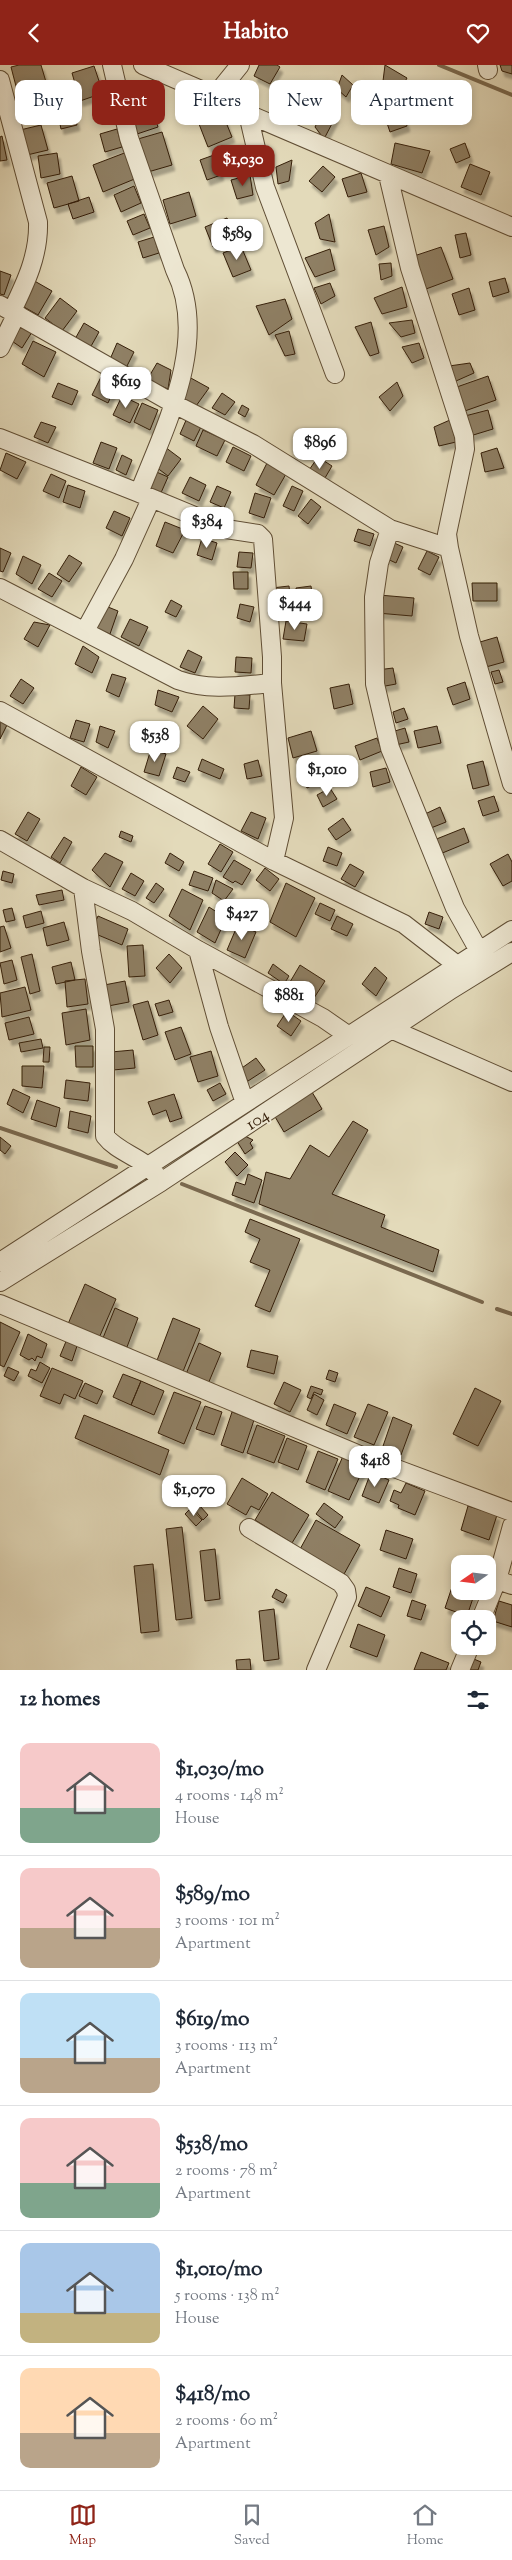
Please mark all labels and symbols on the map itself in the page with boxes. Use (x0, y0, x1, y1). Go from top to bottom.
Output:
pin: $1,030 (202, 145, 284, 187)
pin: $589 (207, 219, 267, 261)
pin: $619 (96, 367, 156, 409)
pin: $896 (290, 427, 350, 470)
pin: $384 (177, 507, 237, 549)
pin: $444 (265, 589, 325, 631)
pin: $538 (125, 721, 185, 763)
pin: $1,010 (286, 755, 368, 797)
pin: $427 (212, 899, 272, 941)
pin: $881 (259, 981, 319, 1023)
street label: 104 (241, 1103, 275, 1138)
pin: $418 (345, 1445, 405, 1488)
pin: $1,070 (153, 1475, 235, 1517)
north arrow (451, 1555, 496, 1600)

